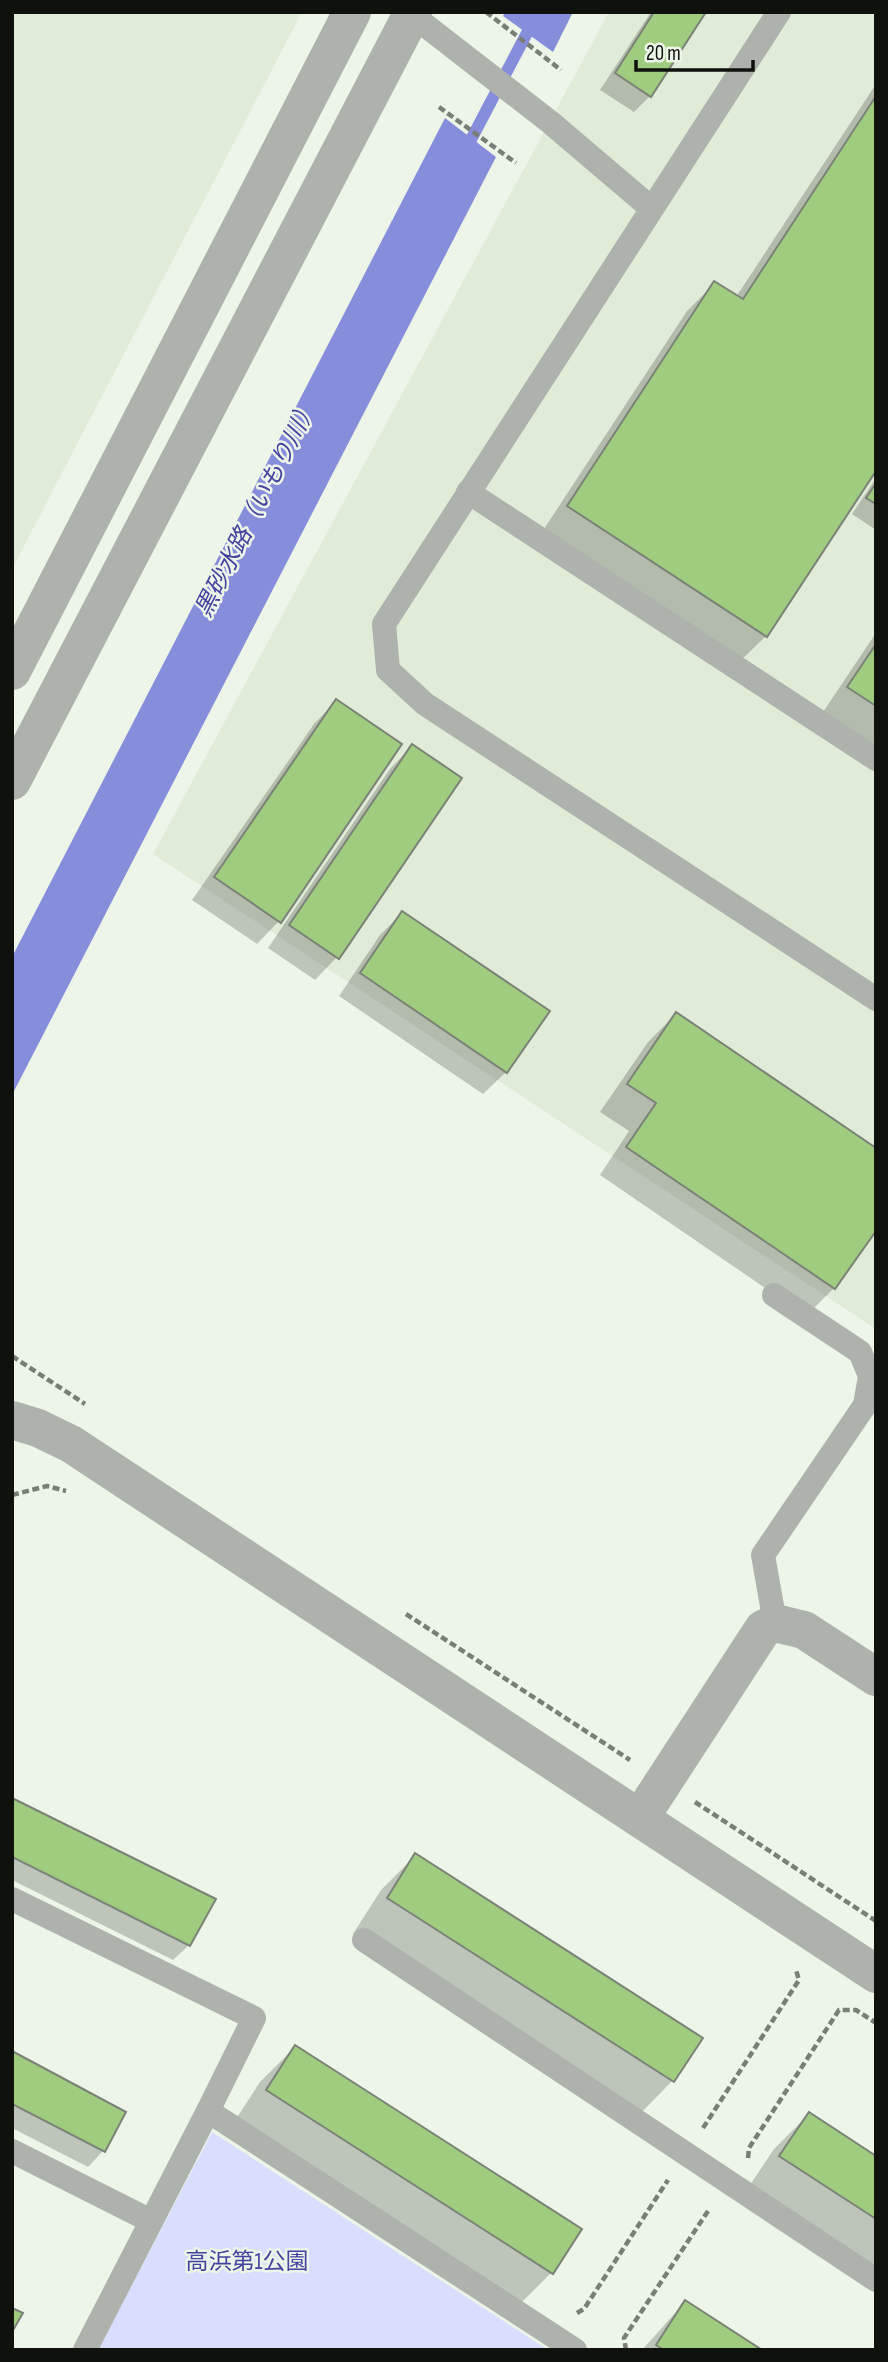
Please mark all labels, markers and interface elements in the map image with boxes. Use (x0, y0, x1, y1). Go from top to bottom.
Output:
scale bar (636, 28, 753, 72)
text: 20 m (646, 41, 681, 66)
water label: 黒砂水路（いもり川） (189, 395, 324, 622)
park label: 高浜第1公園 (185, 2248, 309, 2276)

